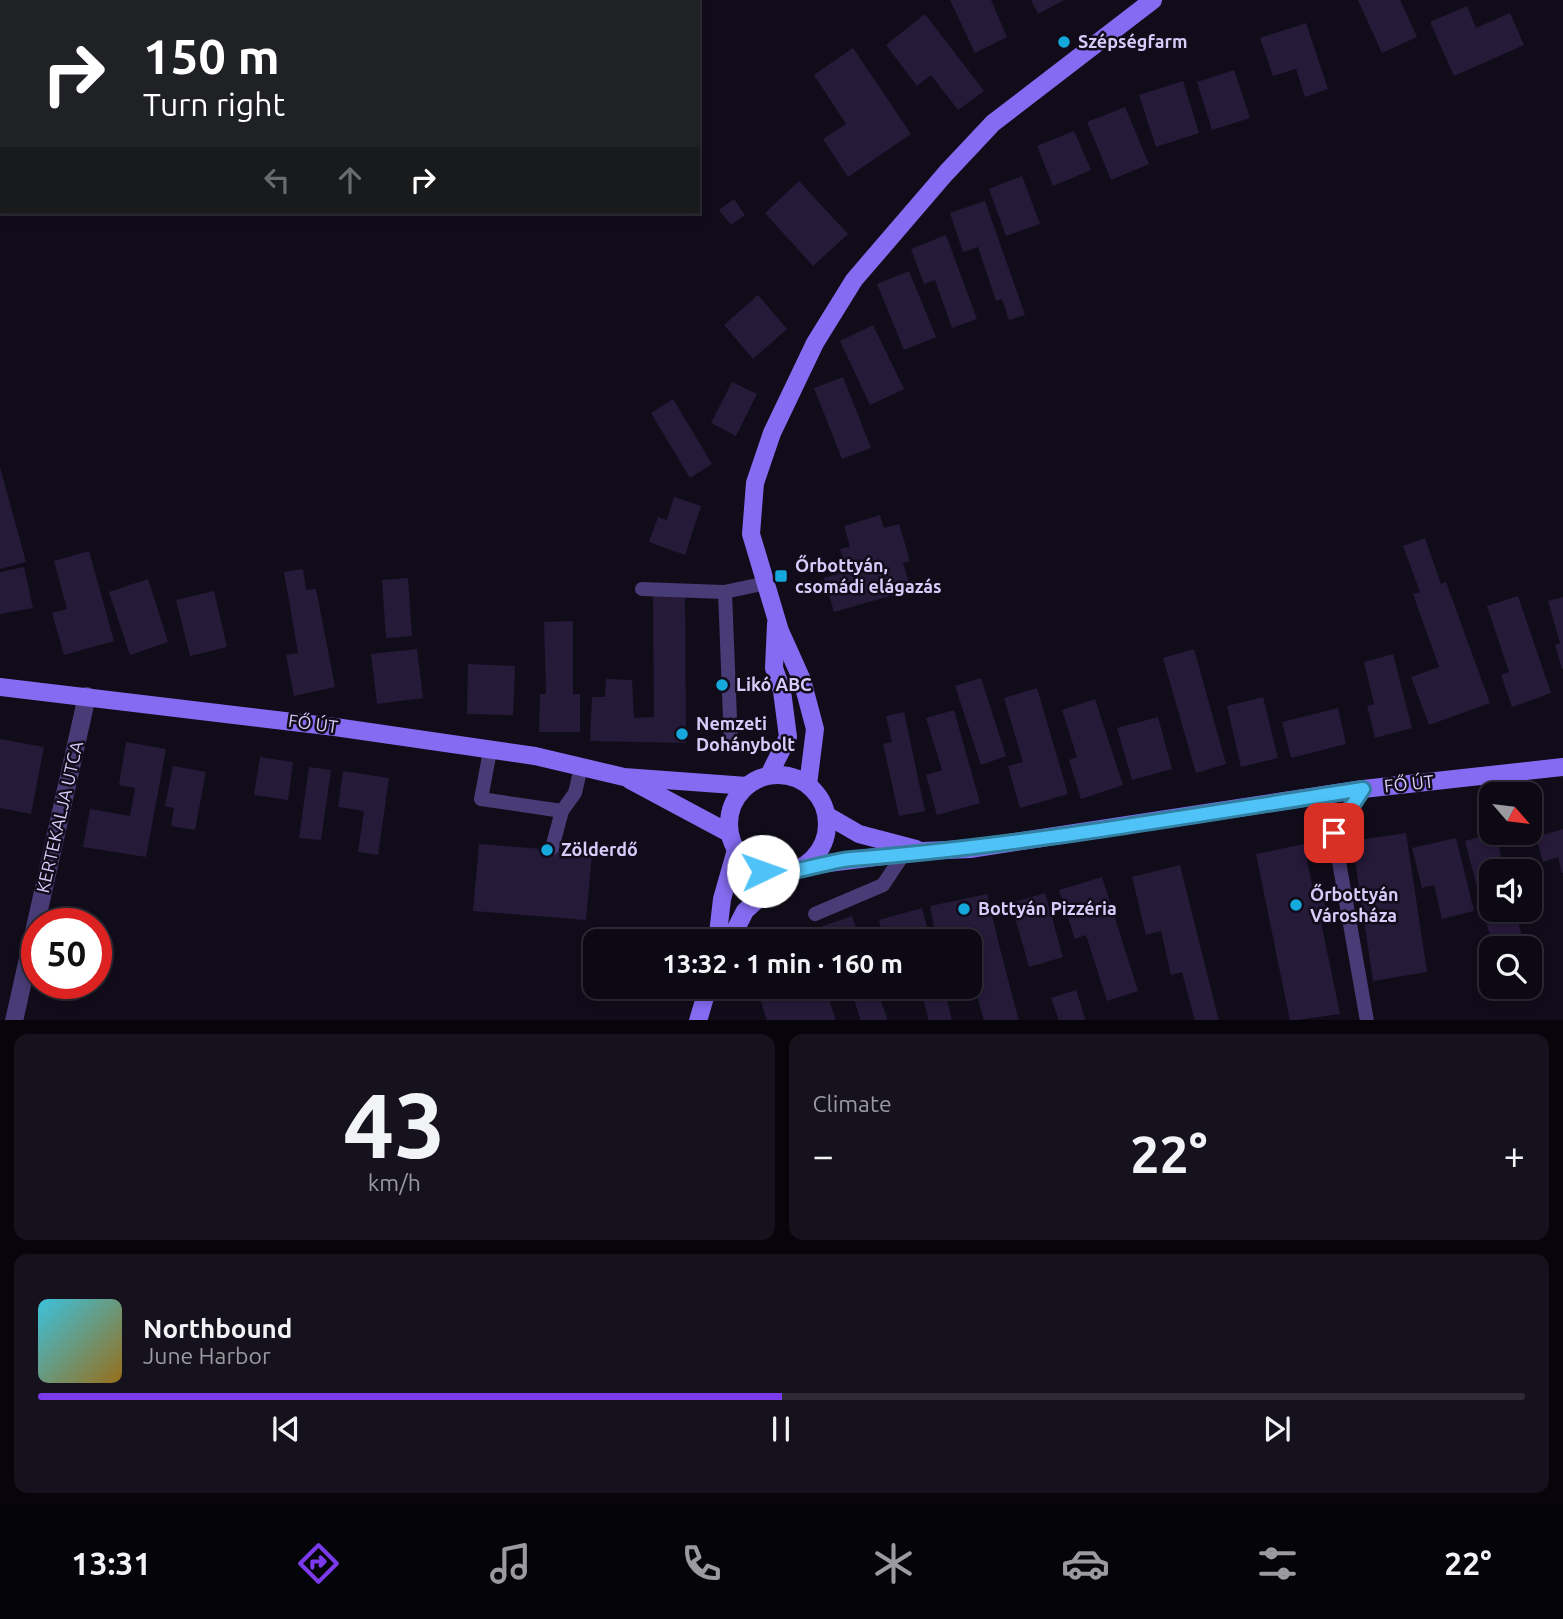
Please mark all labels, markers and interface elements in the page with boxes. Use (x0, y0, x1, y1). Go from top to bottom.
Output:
icon: right (28, 28, 119, 119)
text: 150 m (143, 28, 280, 83)
place label: Szépségfarm (1078, 31, 1187, 51)
marker: Szépségfarm (1056, 34, 1072, 50)
text: Turn right (143, 86, 285, 122)
icon: left (258, 161, 296, 199)
icon: ahead (331, 161, 369, 199)
icon: right (404, 161, 442, 199)
place label: Őrbottyán, csomádi elágazás (795, 554, 942, 596)
marker: Őrbottyán, csomádi elágazás (773, 568, 789, 584)
place label: Likó ABC (736, 674, 812, 694)
marker: Likó ABC (714, 677, 730, 693)
street label: FŐ ÚT (287, 709, 339, 736)
place label: Nemzeti Dohánybolt (696, 713, 795, 754)
marker: Nemzeti Dohánybolt (674, 726, 690, 742)
street label: KERTEKALJA UTCA (32, 739, 86, 895)
street label: FŐ ÚT (1383, 769, 1435, 796)
north arrow (1479, 782, 1542, 845)
map controls (1479, 782, 1542, 999)
pin (1304, 803, 1364, 863)
icon: arrive (1315, 814, 1353, 852)
position arrow (726, 834, 800, 908)
place label: Zölderdő (561, 839, 638, 859)
marker: Zölderdő (539, 842, 555, 858)
button: sound (1479, 859, 1542, 922)
place label: Őrbottyán Városháza (1310, 883, 1399, 925)
marker: Őrbottyán Városháza (1288, 897, 1304, 913)
place label: Bottyán Pizzéria (978, 898, 1117, 918)
marker: Bottyán Pizzéria (956, 901, 972, 917)
speed limit sign: 50 (21, 908, 112, 999)
button: search (1479, 936, 1542, 999)
text: 13:32 · 1 min · 160 m (662, 949, 903, 978)
text: 43 (343, 1073, 446, 1175)
text: Climate (813, 1091, 892, 1116)
text: 22° (1130, 1125, 1207, 1183)
text: − (813, 1134, 834, 1176)
text: + (1504, 1134, 1525, 1176)
text: km/h (368, 1170, 421, 1195)
text: Northbound (143, 1314, 292, 1343)
text: June Harbor (143, 1343, 271, 1368)
icon: previous (267, 1410, 305, 1448)
icon: pause (762, 1410, 800, 1448)
icon: next (1258, 1410, 1296, 1448)
icon: directions (294, 1539, 343, 1588)
icon: music (486, 1539, 535, 1588)
icon: phone (677, 1539, 726, 1588)
icon: climate (869, 1539, 918, 1588)
icon: car (1061, 1539, 1110, 1588)
icon: filters (1253, 1539, 1302, 1588)
text: 13:31 (71, 1545, 151, 1581)
text: 22° (1444, 1545, 1492, 1581)

